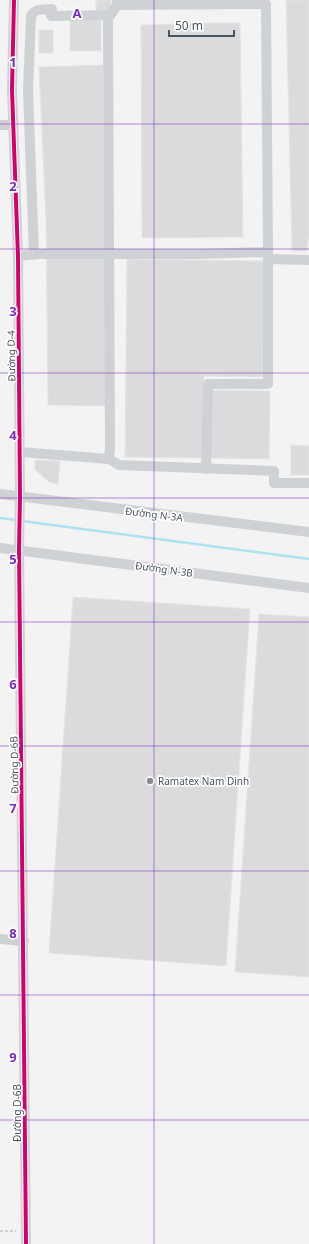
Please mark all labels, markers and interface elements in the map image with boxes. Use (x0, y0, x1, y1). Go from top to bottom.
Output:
text: A (73, 4, 82, 22)
scale bar (169, 12, 234, 38)
text: 50 m (175, 17, 203, 34)
text: 1 (9, 53, 17, 71)
text: 2 (9, 177, 17, 195)
text: 3 (9, 302, 17, 320)
street label: Đường D-4 (4, 330, 18, 382)
text: 4 (9, 426, 17, 444)
street label: Đường N-3A (124, 504, 184, 525)
text: 5 (9, 550, 17, 568)
street label: Đường N-3B (134, 558, 194, 580)
text: 6 (9, 675, 17, 693)
street label: Đường D-6B (6, 736, 22, 794)
place label: Ramatex Nam Dinh (158, 774, 249, 788)
marker: Ramatex Nam Dinh (145, 776, 155, 786)
text: 7 (9, 799, 17, 817)
text: 8 (9, 924, 17, 942)
text: 9 (9, 1048, 17, 1066)
street label: Đường D-6B (10, 1084, 24, 1142)

